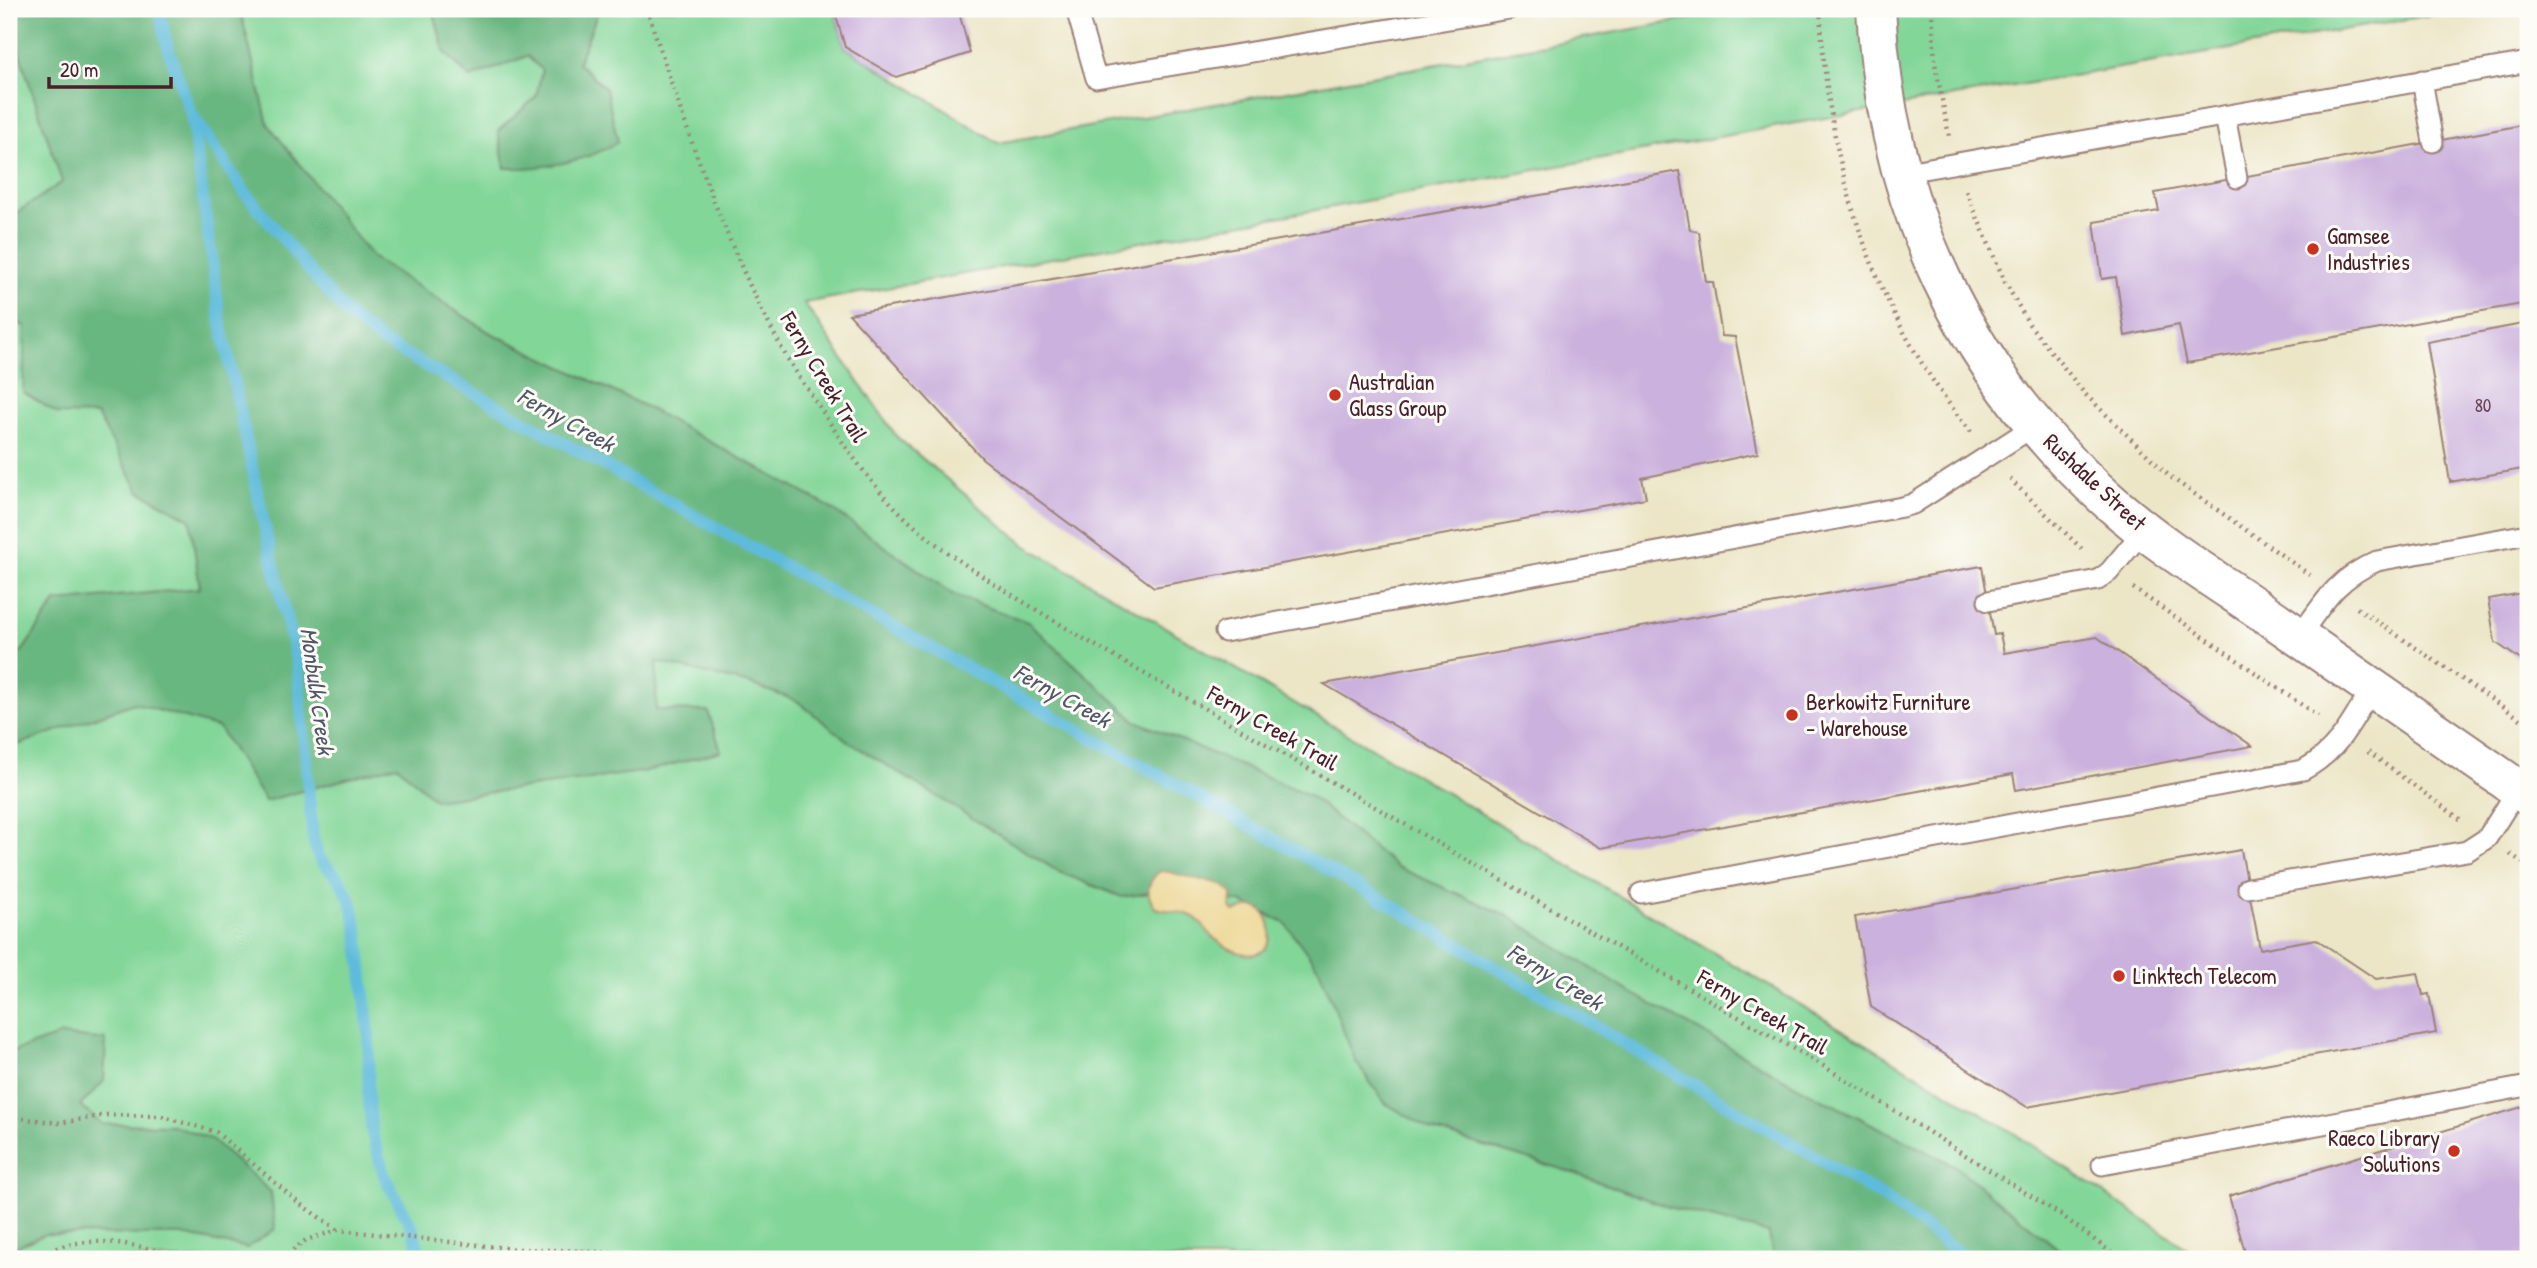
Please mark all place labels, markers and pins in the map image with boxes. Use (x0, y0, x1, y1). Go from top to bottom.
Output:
place label: Gamsee Industries (2327, 220, 2410, 277)
marker: Gamsee Industries (2305, 241, 2321, 257)
place label: Australian Glass Group (1349, 366, 1447, 423)
marker: Australian Glass Group (1327, 387, 1343, 403)
place label: Berkowitz Furniture - Warehouse (1806, 686, 1971, 743)
marker: Berkowitz Furniture - Warehouse (1784, 707, 1800, 723)
place label: Linktech Telecom (2133, 960, 2277, 991)
marker: Linktech Telecom (2111, 968, 2127, 984)
place label: Raeco Library Solutions (2328, 1122, 2440, 1179)
marker: Raeco Library Solutions (2446, 1143, 2462, 1159)

